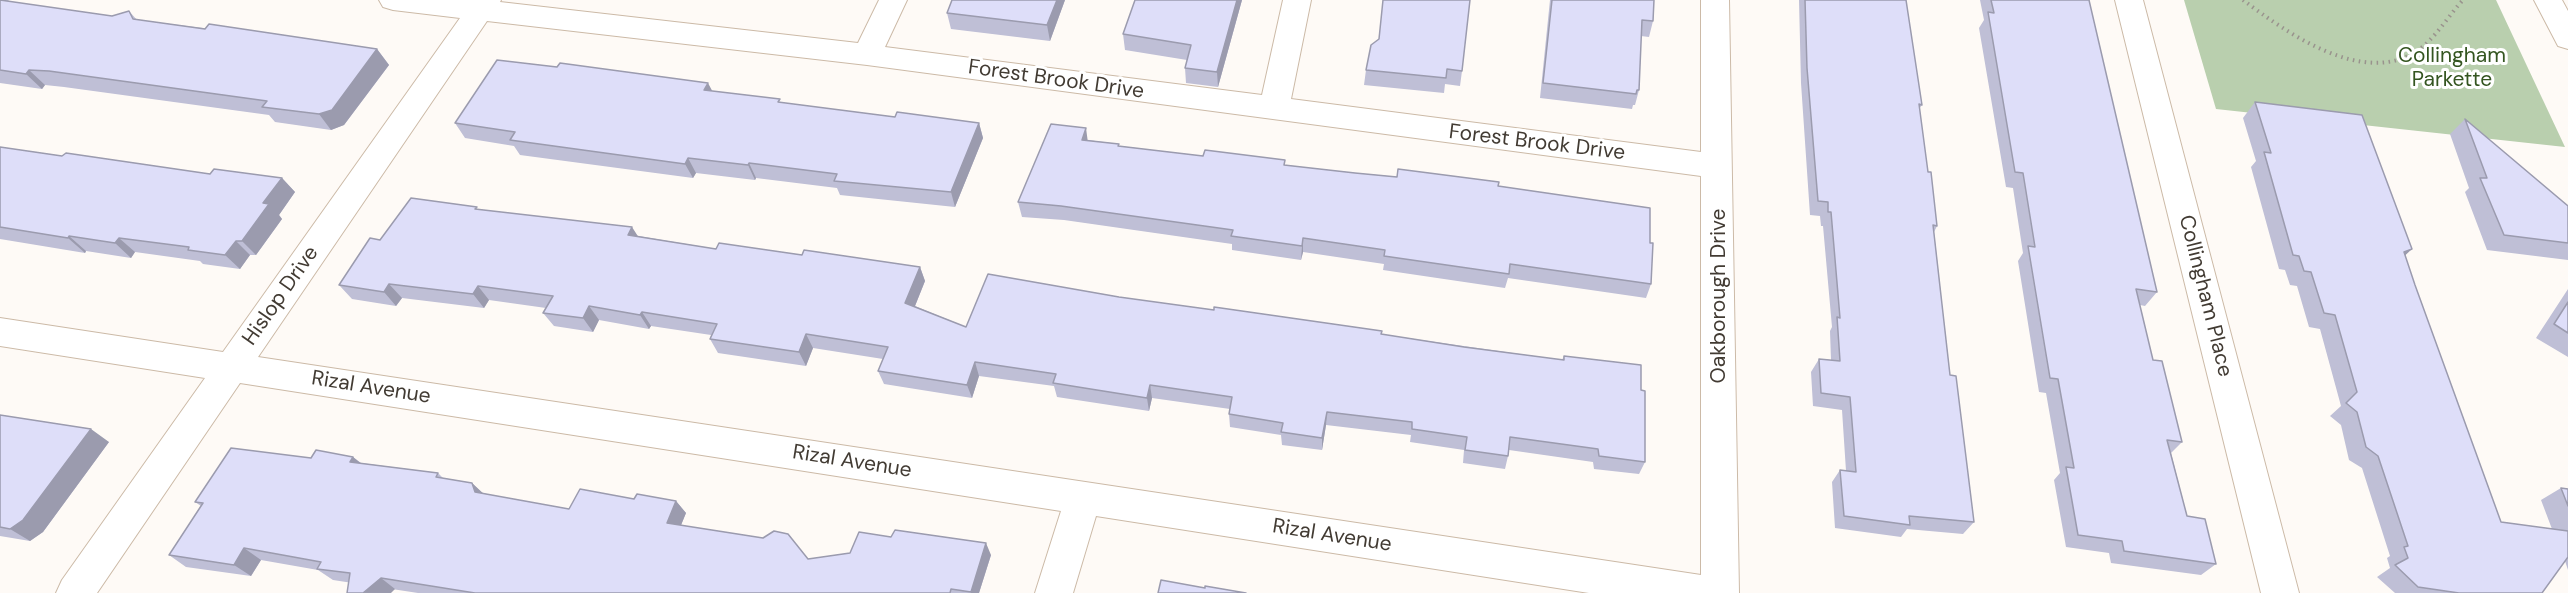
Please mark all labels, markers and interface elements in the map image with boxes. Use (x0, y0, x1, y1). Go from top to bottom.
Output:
park label: Collingham Parkette (2398, 43, 2506, 93)
street label: Forest Brook Drive (966, 55, 1146, 105)
street label: Forest Brook Drive (1447, 120, 1627, 166)
street label: Oakborough Drive (1706, 209, 1732, 383)
street label: Collingham Place (2173, 213, 2237, 379)
street label: Hislop Drive (238, 241, 324, 351)
street label: Rizal Avenue (310, 366, 432, 410)
street label: Rizal Avenue (791, 440, 913, 484)
street label: Rizal Avenue (1271, 514, 1393, 558)

